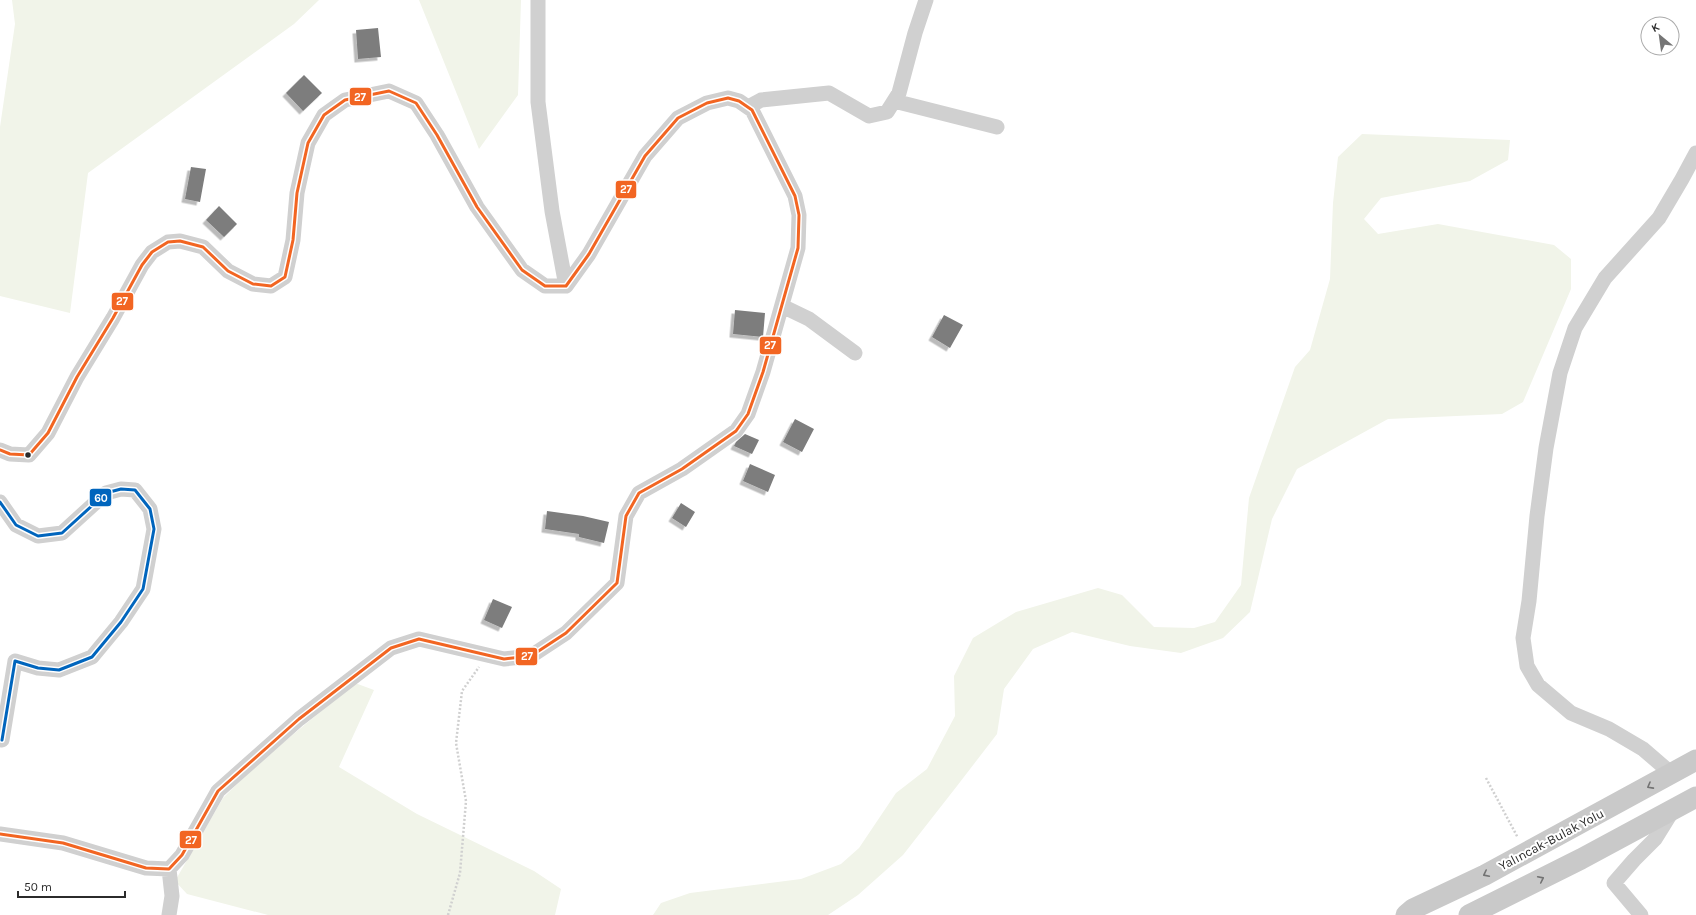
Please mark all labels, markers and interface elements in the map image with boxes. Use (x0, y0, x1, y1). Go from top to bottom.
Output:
north arrow (1640, 16, 1680, 56)
text: K (1649, 20, 1662, 35)
line badge: 27 (349, 87, 372, 106)
text: 27 (354, 91, 367, 104)
line badge: 27 (615, 180, 637, 199)
text: 27 (620, 183, 633, 196)
line badge: 27 (111, 292, 134, 311)
text: 27 (116, 295, 129, 308)
line badge: 27 (759, 336, 782, 355)
text: 27 (764, 339, 777, 352)
unlabelled marker (23, 450, 33, 460)
line badge: 60 (89, 488, 112, 507)
text: 60 (94, 492, 108, 505)
line badge: 27 (515, 647, 538, 666)
text: 27 (521, 650, 534, 663)
one-way arrow (1646, 781, 1654, 788)
street label: Yalıncak-Bulak Yolu (1496, 805, 1606, 873)
line badge: 27 (179, 830, 202, 849)
text: 27 (185, 834, 198, 847)
one-way arrow (1483, 869, 1490, 877)
scale bar (18, 873, 125, 899)
one-way arrow (1537, 876, 1545, 884)
text: 50 m (24, 880, 52, 894)

